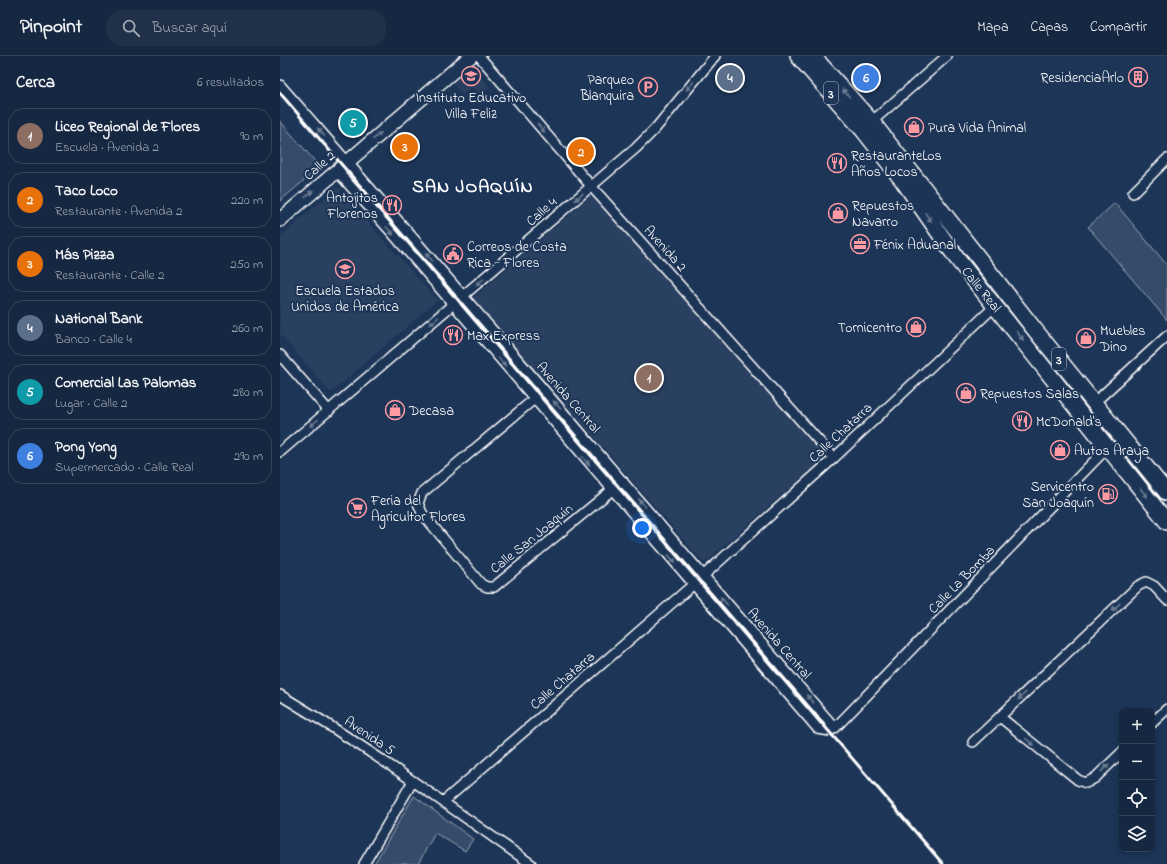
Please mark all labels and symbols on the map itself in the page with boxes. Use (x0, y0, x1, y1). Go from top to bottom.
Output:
pin: 4 (717, 63, 743, 93)
pin: 6 (853, 63, 879, 93)
school or university icon: Instituto Educativo Villa Feliz (460, 65, 482, 87)
building icon: ResidenciaArlo (1127, 66, 1149, 88)
place label: ResidenciaArlo (1040, 68, 1124, 89)
place label: Parqueo Blanquira (579, 70, 634, 107)
parking icon: Parqueo Blanquira (637, 76, 659, 98)
one-way arrow (686, 81, 695, 91)
road number: 3 (824, 82, 838, 104)
place label: Instituto Educativo Villa Feliz (416, 88, 526, 125)
one-way arrow (842, 88, 851, 98)
pin: 5 (340, 108, 366, 138)
shop icon: Pura Vida Animal (903, 116, 925, 138)
place label: Pura Vida Animal (928, 118, 1026, 139)
one-way arrow (537, 122, 546, 133)
one-way arrow (317, 127, 326, 137)
one-way arrow (372, 132, 382, 141)
pin: 3 (392, 132, 418, 162)
pin: 2 (568, 137, 594, 167)
street label: Calle 2 (299, 146, 341, 186)
place label: RestauranteLos Años Locos (851, 146, 942, 183)
restaurant icon: RestauranteLos Años Locos (826, 152, 848, 174)
district label: SAN JOAQUÍN (412, 175, 534, 201)
place label: Antojitos Florenos (326, 188, 378, 225)
one-way arrow (304, 190, 315, 199)
street label: Calle 4 (522, 192, 562, 232)
one-way arrow (574, 192, 583, 201)
restaurant icon: Antojitos Florenos (381, 194, 403, 216)
place label: Repuestos Navarro (852, 196, 914, 233)
shop icon: Repuestos Navarro (827, 202, 849, 224)
one-way arrow (924, 212, 932, 222)
street label: Avenida 2 (638, 221, 691, 277)
one-way arrow (386, 225, 395, 236)
office icon: Fénix Aduanal (849, 233, 871, 255)
place label: Fénix Aduanal (873, 235, 956, 256)
place label: Correos de Costa Rica - Flores (467, 237, 567, 274)
public building icon: Correos de Costa Rica - Flores (442, 243, 464, 265)
one-way arrow (425, 251, 434, 262)
school or university icon: Escuela Estados Unidos de América (334, 258, 356, 280)
street label: Calle Real (956, 262, 1006, 317)
one-way arrow (475, 278, 486, 287)
place label: Escuela Estados Unidos de América (291, 281, 399, 318)
shop icon: Tornicentro (905, 316, 927, 338)
one-way arrow (429, 317, 440, 326)
place label: Tornicentro (838, 318, 902, 339)
place label: Muebles Dino (1099, 321, 1145, 358)
restaurant icon: Max Express (442, 324, 464, 346)
place label: Max Express (467, 326, 540, 347)
shop icon: Muebles Dino (1075, 327, 1097, 349)
one-way arrow (1015, 331, 1024, 342)
road number: 3 (1052, 348, 1066, 370)
one-way arrow (497, 356, 506, 367)
street label: Avenida Central (531, 358, 605, 438)
pin: 1 (636, 363, 662, 393)
shop icon: Repuestos Salas (955, 382, 977, 404)
place label: Repuestos Salas (980, 384, 1079, 405)
street label: Calle Chatarra (805, 398, 877, 468)
shop icon: Decasa (384, 399, 406, 421)
one-way arrow (552, 399, 561, 410)
place label: Decasa (408, 401, 454, 422)
restaurant icon: McDonald's (1011, 410, 1033, 432)
place label: McDonald's (1036, 412, 1102, 433)
one-way arrow (309, 419, 319, 428)
shop icon: Autos Araya (1049, 439, 1071, 461)
place label: Autos Araya (1074, 441, 1149, 463)
one-way arrow (582, 455, 591, 466)
place label: Servicentro San Joaquín (1022, 477, 1094, 514)
fuel station icon: Servicentro San Joaquín (1097, 483, 1119, 505)
one-way arrow (1139, 488, 1148, 499)
place label: Feria del Agricultor Flores (370, 491, 466, 529)
supermarket icon: Feria del Agricultor Flores (346, 497, 368, 519)
one-way arrow (637, 498, 646, 508)
street label: Calle San Joaquín (486, 499, 578, 579)
your location (632, 518, 652, 538)
street label: Calle La Bomba (924, 541, 1000, 619)
one-way arrow (667, 553, 676, 564)
one-way arrow (720, 595, 729, 606)
one-way arrow (1111, 602, 1122, 611)
street label: Avenida Central (742, 604, 816, 684)
street label: Calle Chatarra (526, 647, 600, 715)
one-way arrow (1017, 691, 1027, 701)
one-way arrow (805, 693, 814, 704)
street label: Avenida 5 (340, 712, 399, 761)
one-way arrow (1025, 737, 1036, 746)
one-way arrow (1100, 763, 1110, 773)

